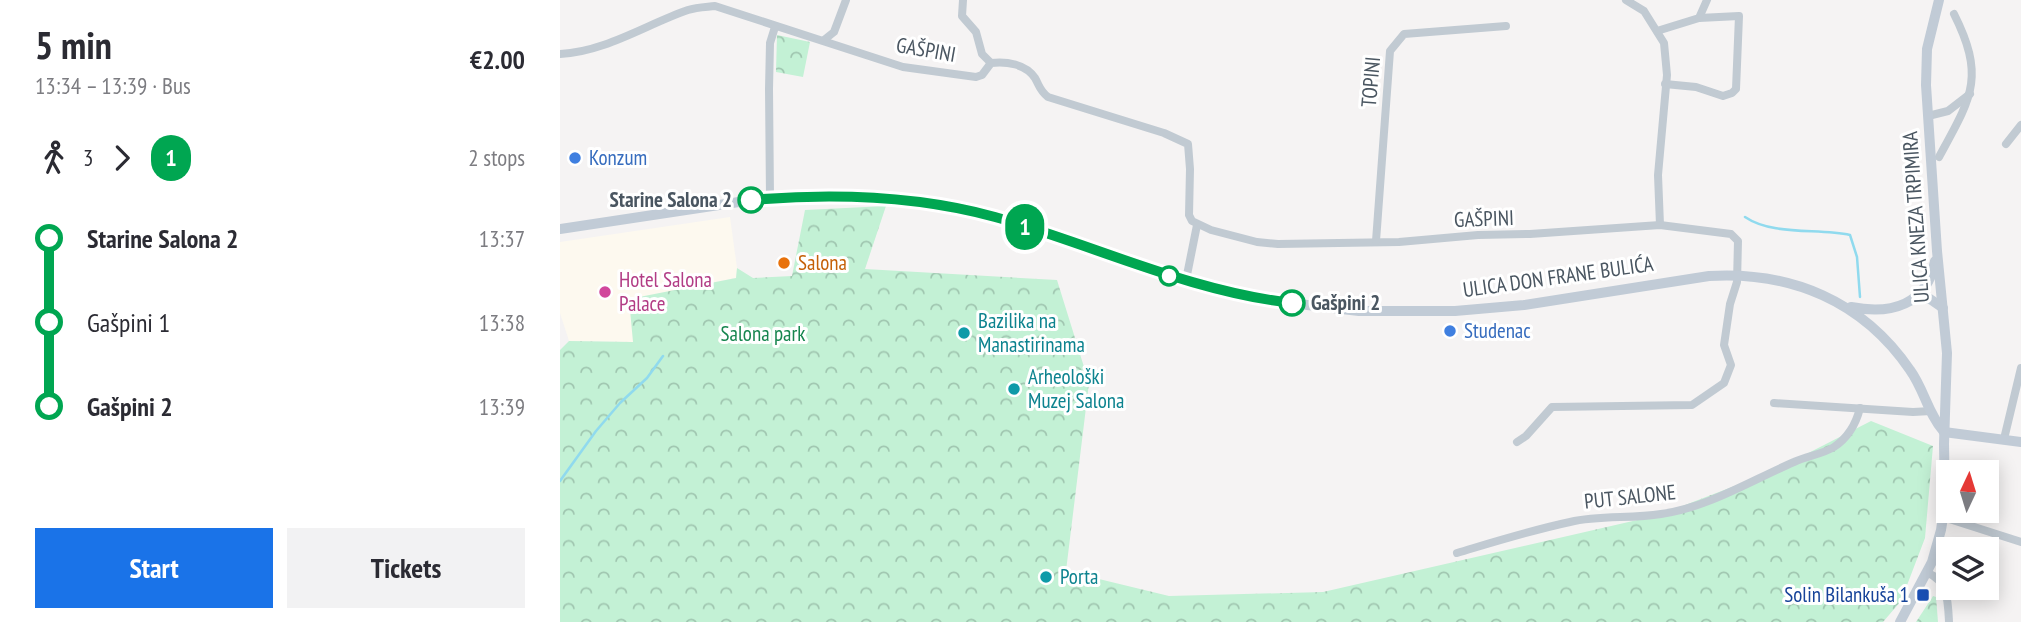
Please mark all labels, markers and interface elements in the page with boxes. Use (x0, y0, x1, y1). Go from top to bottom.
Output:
text: 5 min (35, 20, 112, 69)
street label: GAŠPINI (894, 31, 958, 68)
text: €2.00 (470, 43, 525, 76)
street label: TOPINI (1355, 56, 1386, 108)
text: 13:34 – 13:39 · Bus (35, 71, 191, 100)
street label: ULICA KNEZA TRPIMIRA (1896, 130, 1935, 304)
icon: walk (35, 139, 73, 177)
icon: forward (103, 139, 141, 177)
text: 1 (165, 142, 177, 173)
text: 3 (83, 143, 93, 172)
text: 2 stops (468, 143, 525, 172)
place label: Konzum (589, 144, 647, 171)
marker: Konzum (567, 150, 583, 166)
place label: Starine Salona 2 (610, 186, 732, 213)
marker: Starine Salona 2 (738, 187, 764, 213)
line badge: 1 (1002, 204, 1048, 250)
street label: GAŠPINI (1454, 204, 1514, 233)
text: 1 (1019, 211, 1031, 242)
text: Starine Salona 2 (87, 222, 239, 255)
text: 13:37 (479, 224, 525, 253)
place label: Salona (798, 249, 847, 276)
street label: ULICA DON FRANE BULIĆA (1461, 250, 1655, 303)
marker: Salona (776, 255, 792, 271)
place label: Hotel Salona Palace (619, 266, 712, 317)
unlabelled marker (1159, 266, 1179, 286)
marker: Hotel Salona Palace (597, 284, 613, 300)
place label: Gašpini 2 (1311, 289, 1380, 316)
marker: Gašpini 2 (1279, 290, 1305, 316)
text: Gašpini 1 (87, 306, 170, 339)
place label: Bazilika na Manastirinama (978, 307, 1085, 358)
text: 13:38 (479, 308, 525, 337)
place label: Studenac (1464, 317, 1531, 344)
park label: Salona park (721, 320, 805, 347)
marker: Studenac (1442, 323, 1458, 339)
marker: Bazilika na Manastirinama (956, 325, 972, 341)
place label: Arheološki Muzej Salona (1028, 363, 1124, 414)
marker: Arheološki Muzej Salona (1006, 381, 1022, 397)
text: Gašpini 2 (87, 390, 173, 423)
text: 13:39 (479, 392, 525, 421)
north arrow (1936, 460, 1998, 523)
map controls (1936, 460, 1999, 600)
street label: PUT SALONE (1583, 478, 1677, 515)
button: Start (35, 528, 273, 608)
button: Tickets (287, 528, 525, 608)
button: layers (1936, 537, 1999, 600)
place label: Porta (1060, 563, 1098, 590)
marker: Porta (1038, 569, 1054, 585)
place label: Solin Bilankuša 1 (1784, 581, 1909, 608)
marker: Solin Bilankuša 1 (1915, 587, 1931, 603)

